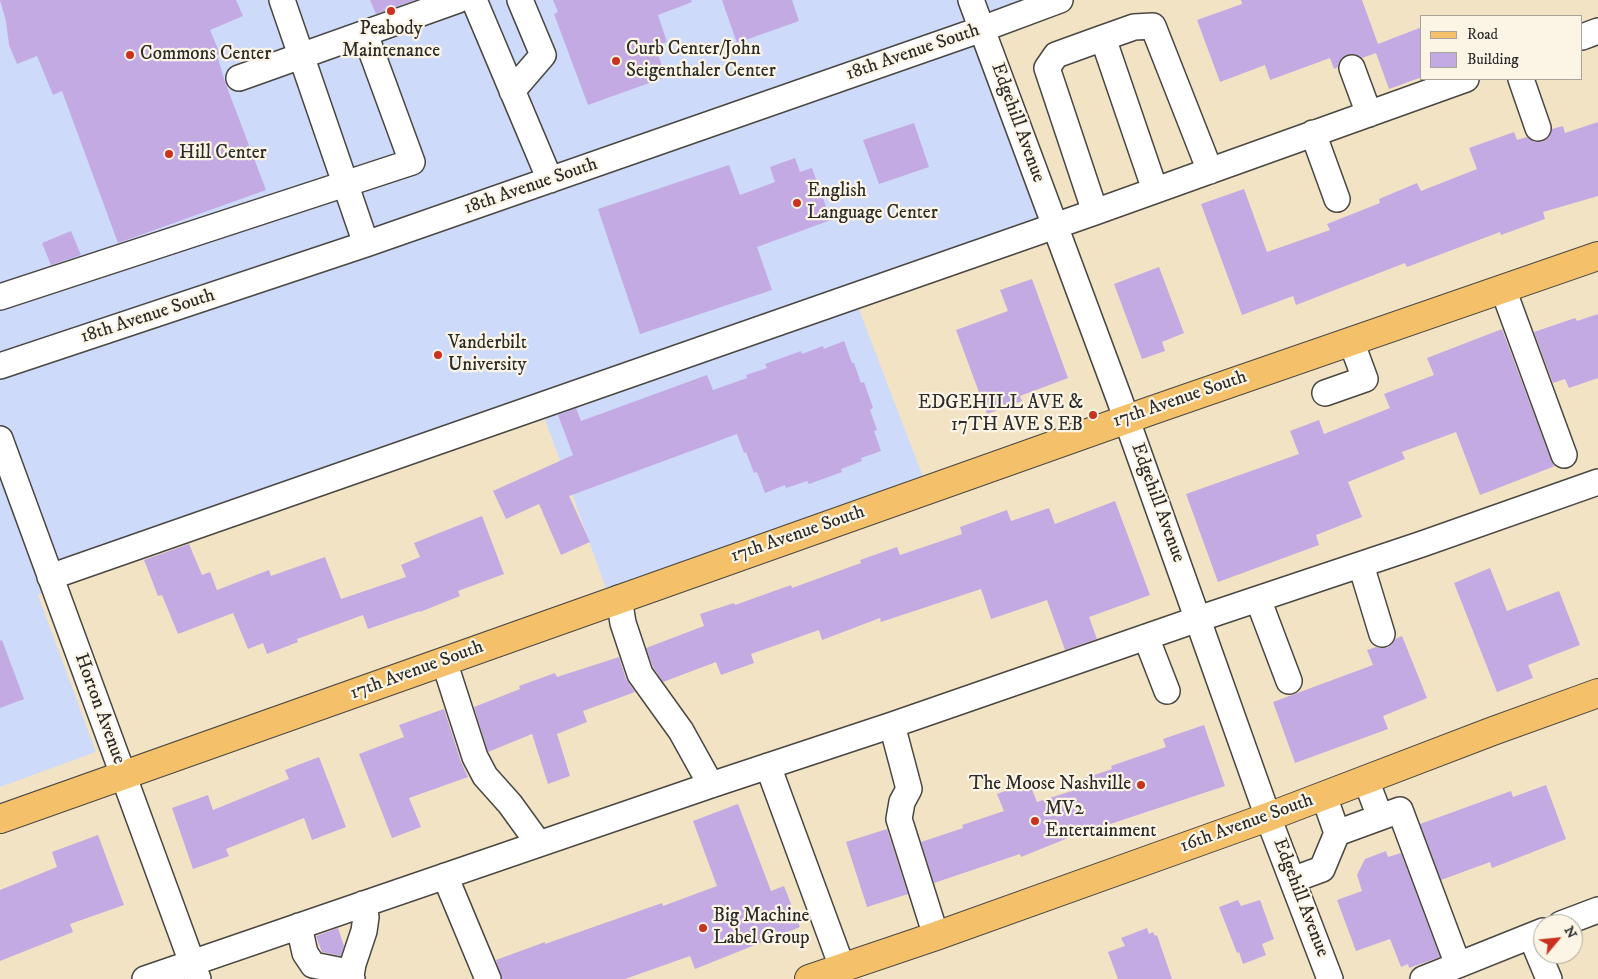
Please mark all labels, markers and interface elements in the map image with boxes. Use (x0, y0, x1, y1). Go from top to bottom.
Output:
marker: Peabody Maintenance (385, 5, 397, 17)
legend (1420, 15, 1583, 80)
place label: Peabody Maintenance (342, 19, 440, 63)
street label: 18th Avenue South (843, 19, 983, 87)
text: Road (1467, 25, 1498, 44)
place label: Curb Center/John Seigenthaler Center (626, 39, 776, 83)
place label: Commons Center (140, 44, 271, 66)
marker: Commons Center (124, 49, 136, 61)
text: Building (1467, 50, 1519, 69)
marker: Curb Center/John Seigenthaler Center (610, 55, 622, 67)
street label: Edgehill Avenue (985, 60, 1049, 186)
place label: Hill Center (179, 143, 267, 165)
marker: Hill Center (163, 148, 175, 160)
street label: 18th Avenue South (461, 153, 601, 221)
place label: English Language Center (807, 181, 938, 225)
marker: English Language Center (791, 197, 803, 209)
street label: 18th Avenue South (78, 285, 218, 349)
place label: Vanderbilt University (448, 333, 527, 377)
marker: Vanderbilt University (432, 349, 444, 361)
street label: 17th Avenue South (1110, 366, 1250, 434)
place label: EDGEHILL AVE & 17TH AVE S EB (918, 393, 1083, 437)
marker: EDGEHILL AVE & 17TH AVE S EB (1087, 409, 1099, 421)
street label: Edgehill Avenue (1125, 440, 1189, 566)
street label: 17th Avenue South (728, 501, 868, 569)
street label: 17th Avenue South (347, 636, 487, 706)
street label: Horton Avenue (68, 651, 130, 767)
place label: The Moose Nashville (969, 774, 1131, 796)
marker: The Moose Nashville (1135, 779, 1147, 791)
street label: 16th Avenue South (1177, 789, 1317, 859)
place label: MV2 Entertainment (1045, 799, 1156, 843)
marker: MV2 Entertainment (1029, 815, 1041, 827)
street label: Edgehill Avenue (1267, 835, 1333, 961)
place label: Big Machine Label Group (713, 906, 810, 950)
north arrow (1533, 914, 1583, 964)
marker: Big Machine Label Group (697, 922, 709, 934)
text: N (1560, 923, 1581, 942)

